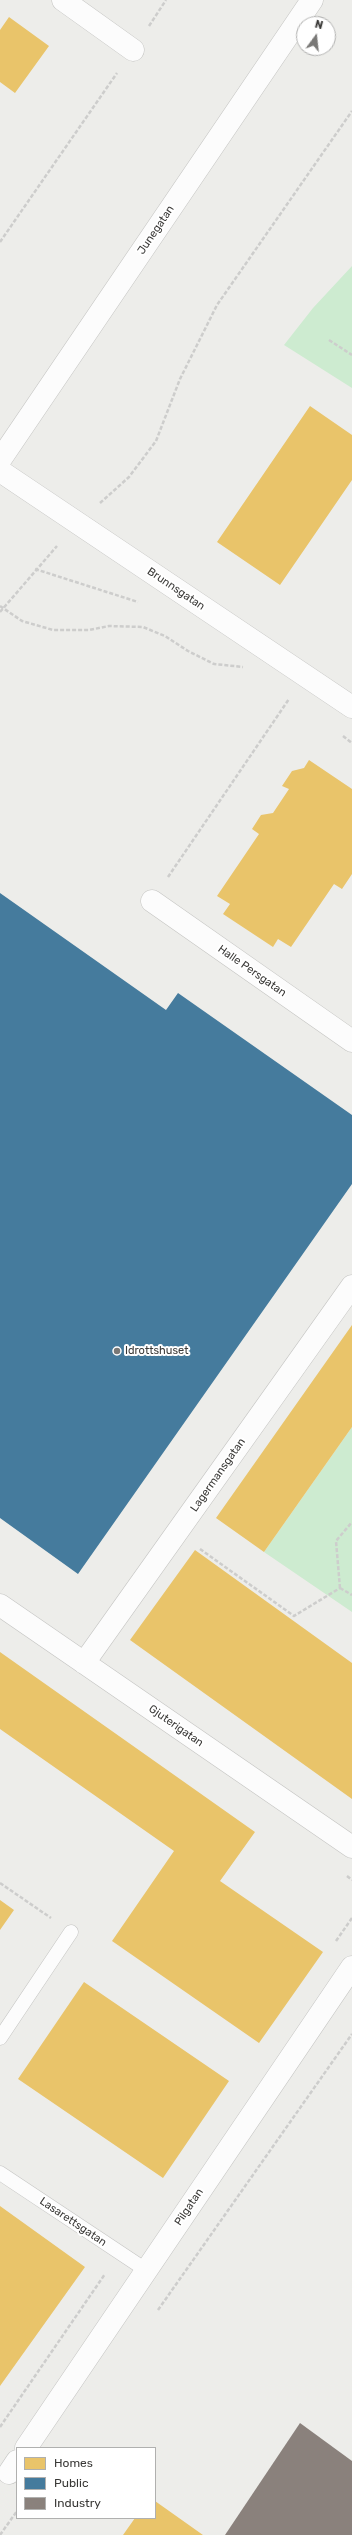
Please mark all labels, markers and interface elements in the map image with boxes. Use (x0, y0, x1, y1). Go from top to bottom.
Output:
north arrow (296, 16, 336, 56)
text: N (313, 18, 324, 32)
street label: Junegatan (135, 203, 177, 257)
street label: Brunnsgatan (145, 565, 207, 613)
street label: Halle Persgatan (215, 942, 289, 1000)
place label: Idrottshuset (125, 1344, 188, 1358)
marker: Idrottshuset (112, 1346, 122, 1356)
street label: Lagermansgatan (188, 1436, 248, 1514)
street label: Gjuterigatan (146, 1702, 206, 1750)
street label: Pilgatan (172, 2186, 206, 2228)
street label: Lasarettsgatan (37, 2195, 109, 2249)
legend (16, 2447, 156, 2519)
text: Homes (54, 2456, 93, 2470)
text: Public (54, 2476, 89, 2490)
text: Industry (54, 2496, 101, 2510)

